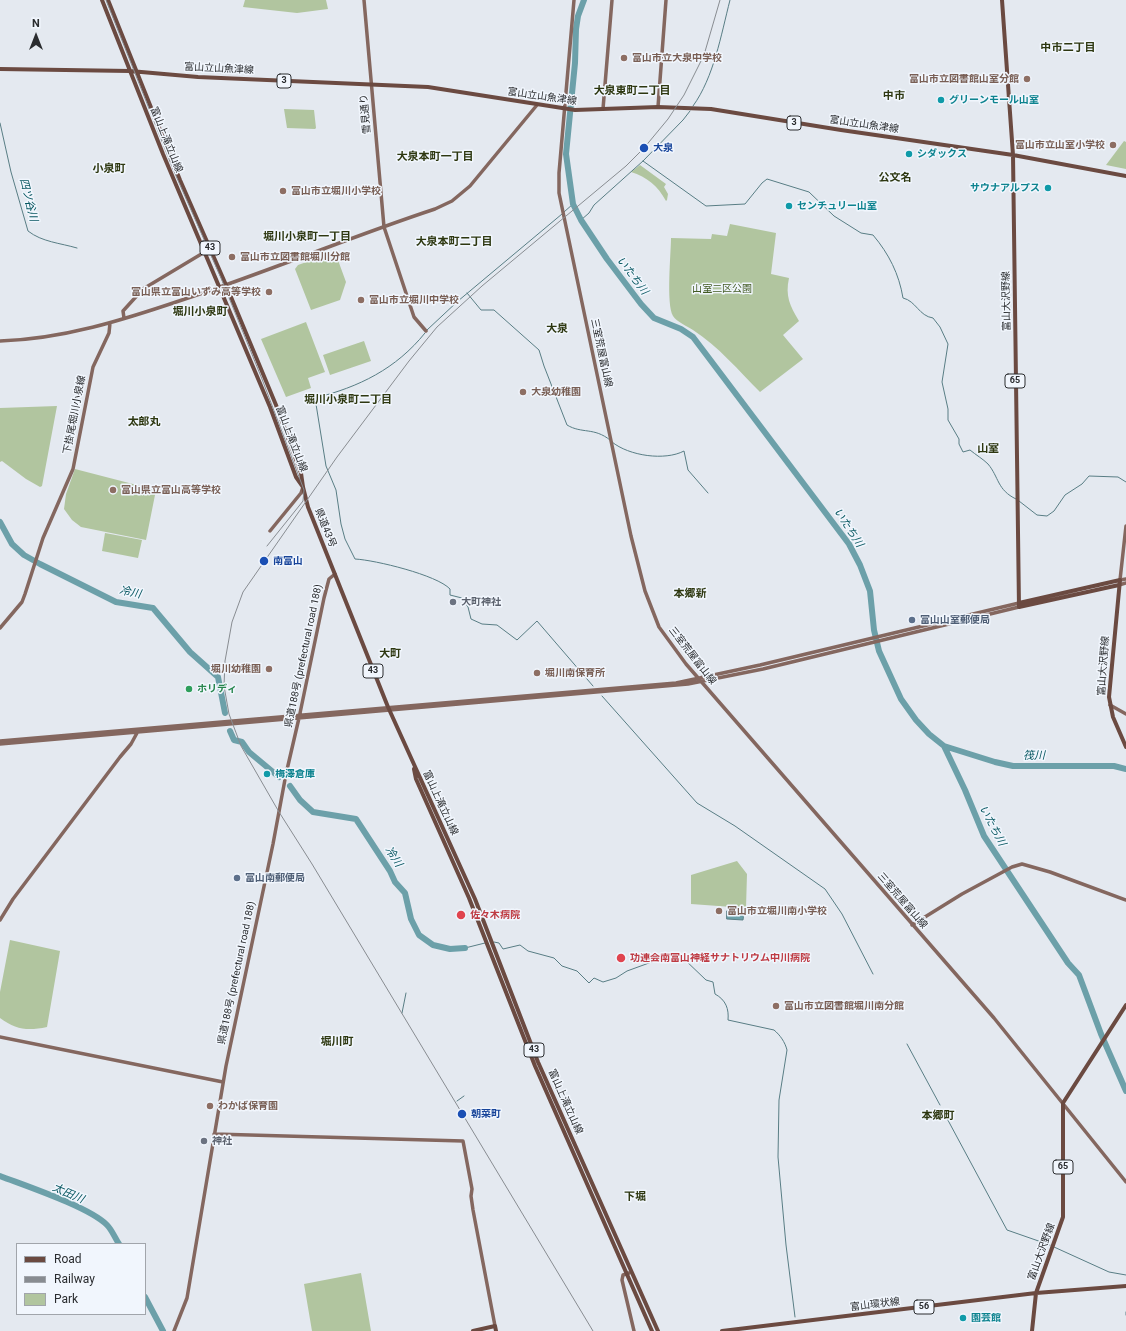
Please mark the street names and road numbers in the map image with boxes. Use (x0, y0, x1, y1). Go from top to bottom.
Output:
street label: 富山立山魚津線 (184, 61, 254, 77)
road number: 3 (277, 74, 291, 88)
street label: 富山立山魚津線 (507, 86, 577, 108)
street label: 雪見通り (358, 94, 374, 134)
street label: 富山上滝立山線 (147, 105, 185, 175)
street label: 富山立山魚津線 (829, 114, 899, 136)
road number: 3 (787, 116, 801, 130)
road number: 43 (200, 241, 220, 255)
street label: 富山大沢野線 (1000, 271, 1014, 331)
street label: 三室荒屋富山線 (588, 318, 614, 388)
road number: 65 (1005, 374, 1025, 388)
street label: 下掛尾堀川小泉線 (61, 375, 89, 455)
street label: 富山上滝立山線 (273, 404, 309, 474)
street label: 県道43号 (312, 507, 338, 549)
street label: 県道188号 (prefectural road 188) (283, 583, 325, 729)
street label: 三室荒屋富山線 (666, 625, 718, 687)
street label: 富山大沢野線 (1096, 636, 1112, 696)
road number: 43 (363, 664, 383, 678)
street label: 富山上滝立山線 (420, 769, 460, 837)
street label: 三室荒屋富山線 (875, 871, 929, 931)
street label: 県道188号 (prefectural road 188) (216, 900, 258, 1046)
road number: 43 (524, 1043, 544, 1057)
street label: 富山上滝立山線 (545, 1068, 585, 1136)
road number: 65 (1053, 1160, 1073, 1174)
street label: 富山大沢野線 (1026, 1222, 1058, 1282)
street label: 富山環状線 (849, 1296, 901, 1314)
road number: 56 (914, 1300, 934, 1314)

